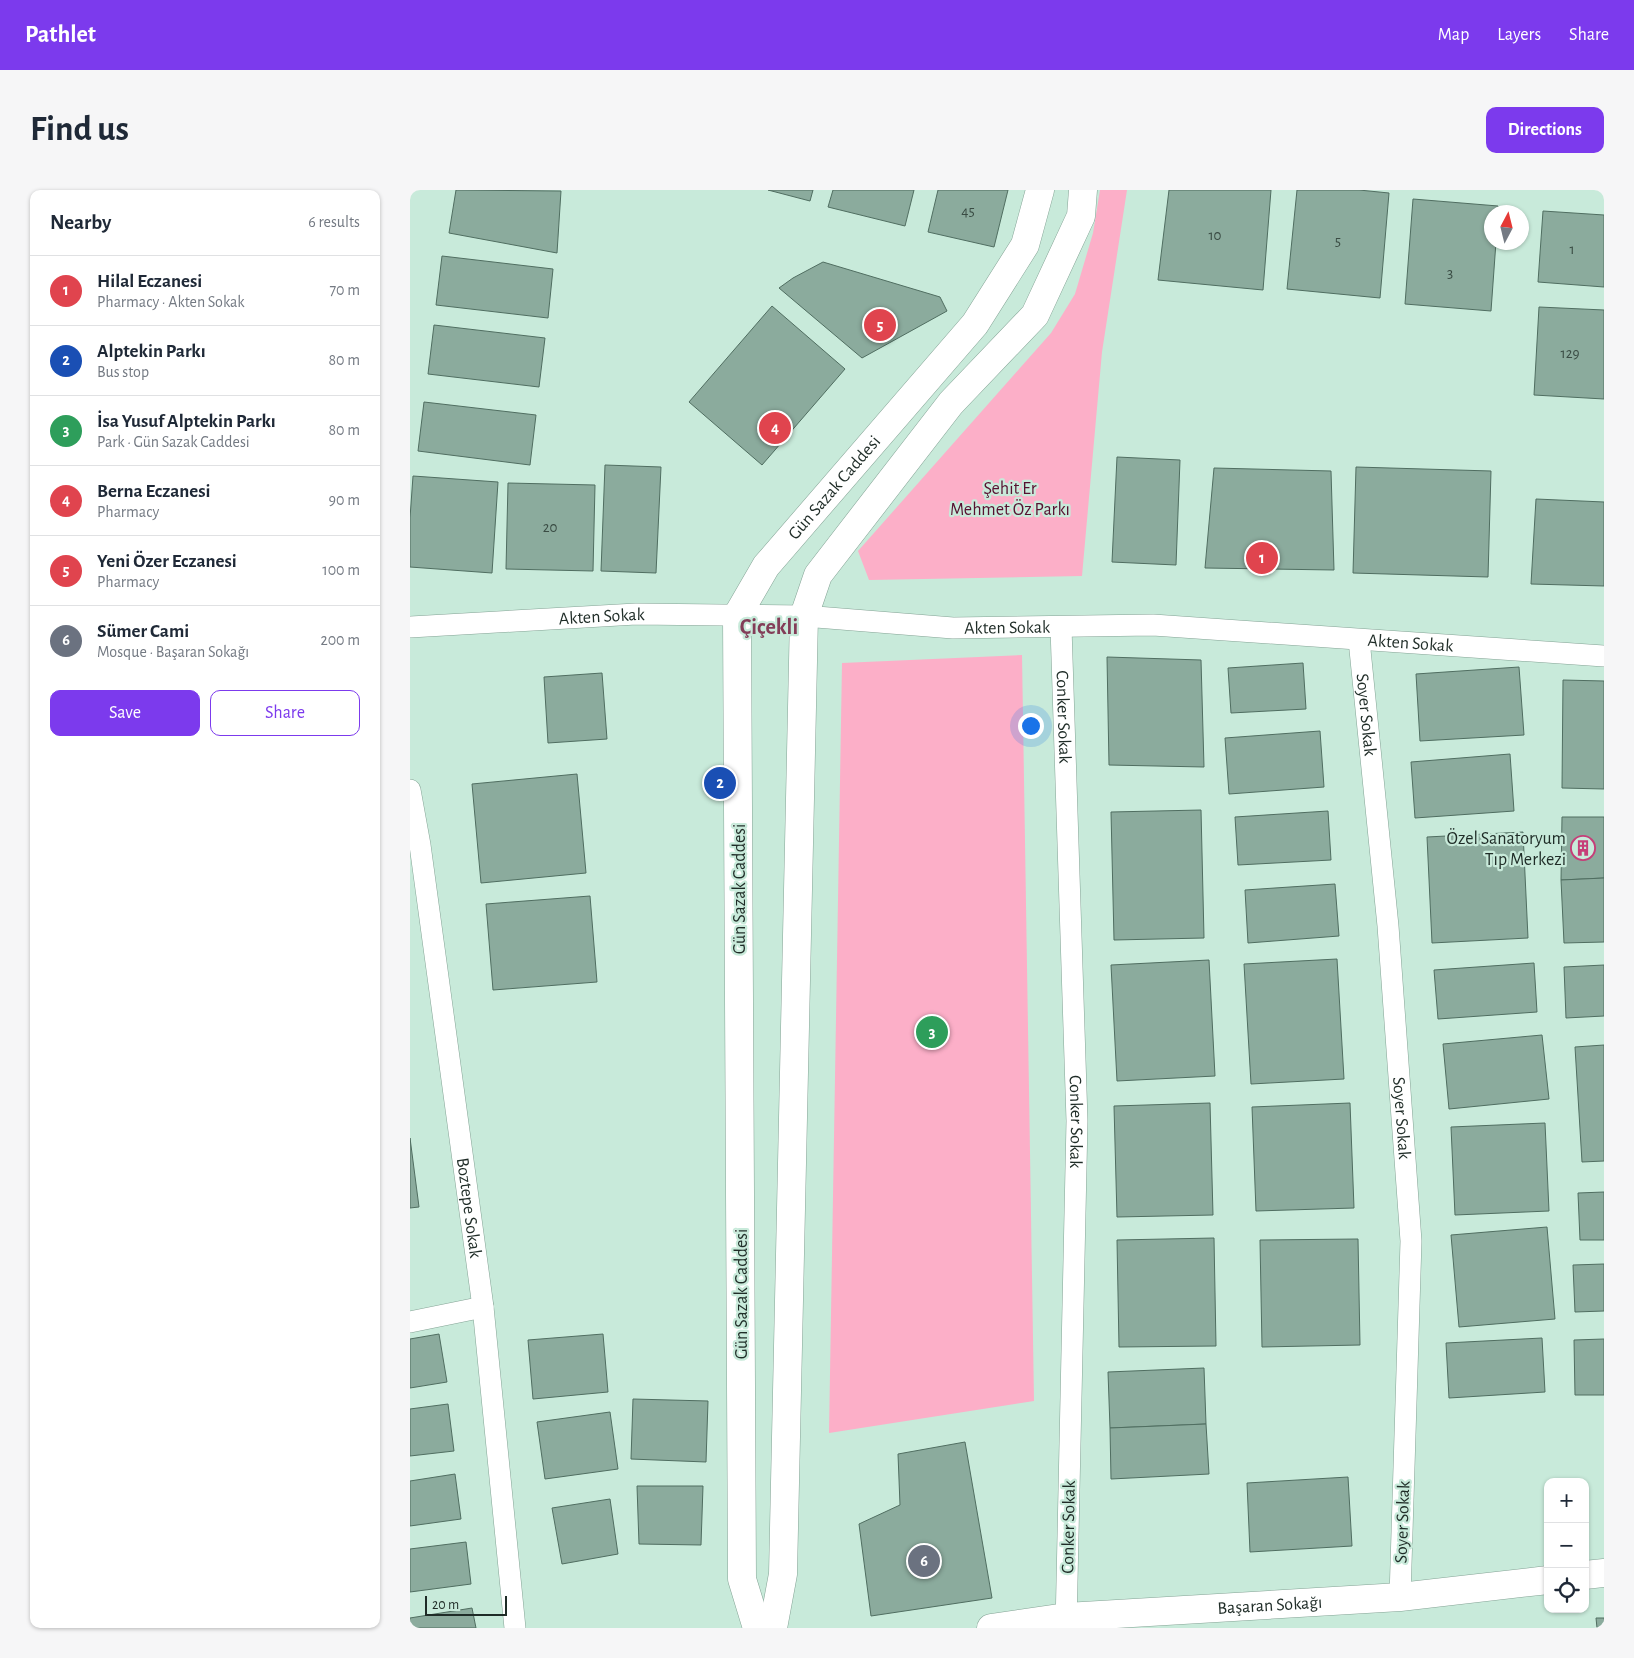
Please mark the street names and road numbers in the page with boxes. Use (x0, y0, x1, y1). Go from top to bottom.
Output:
street label: Gün Sazak Caddesi (785, 433, 884, 543)
street label: Akten Sokak (558, 606, 646, 628)
street label: Akten Sokak (964, 619, 1051, 638)
street label: Akten Sokak (1367, 632, 1455, 656)
street label: Conker Sokak (1052, 670, 1073, 765)
street label: Soyer Sokak (1352, 673, 1379, 758)
street label: Gün Sazak Caddesi (731, 824, 749, 954)
street label: Conker Sokak (1066, 1075, 1085, 1169)
street label: Soyer Sokak (1389, 1076, 1413, 1161)
street label: Boztepe Sokak (453, 1157, 484, 1260)
street label: Gün Sazak Caddesi (733, 1229, 751, 1359)
street label: Conker Sokak (1059, 1479, 1079, 1574)
street label: Soyer Sokak (1393, 1480, 1413, 1564)
street label: Başaran Sokağı (1217, 1594, 1323, 1618)

